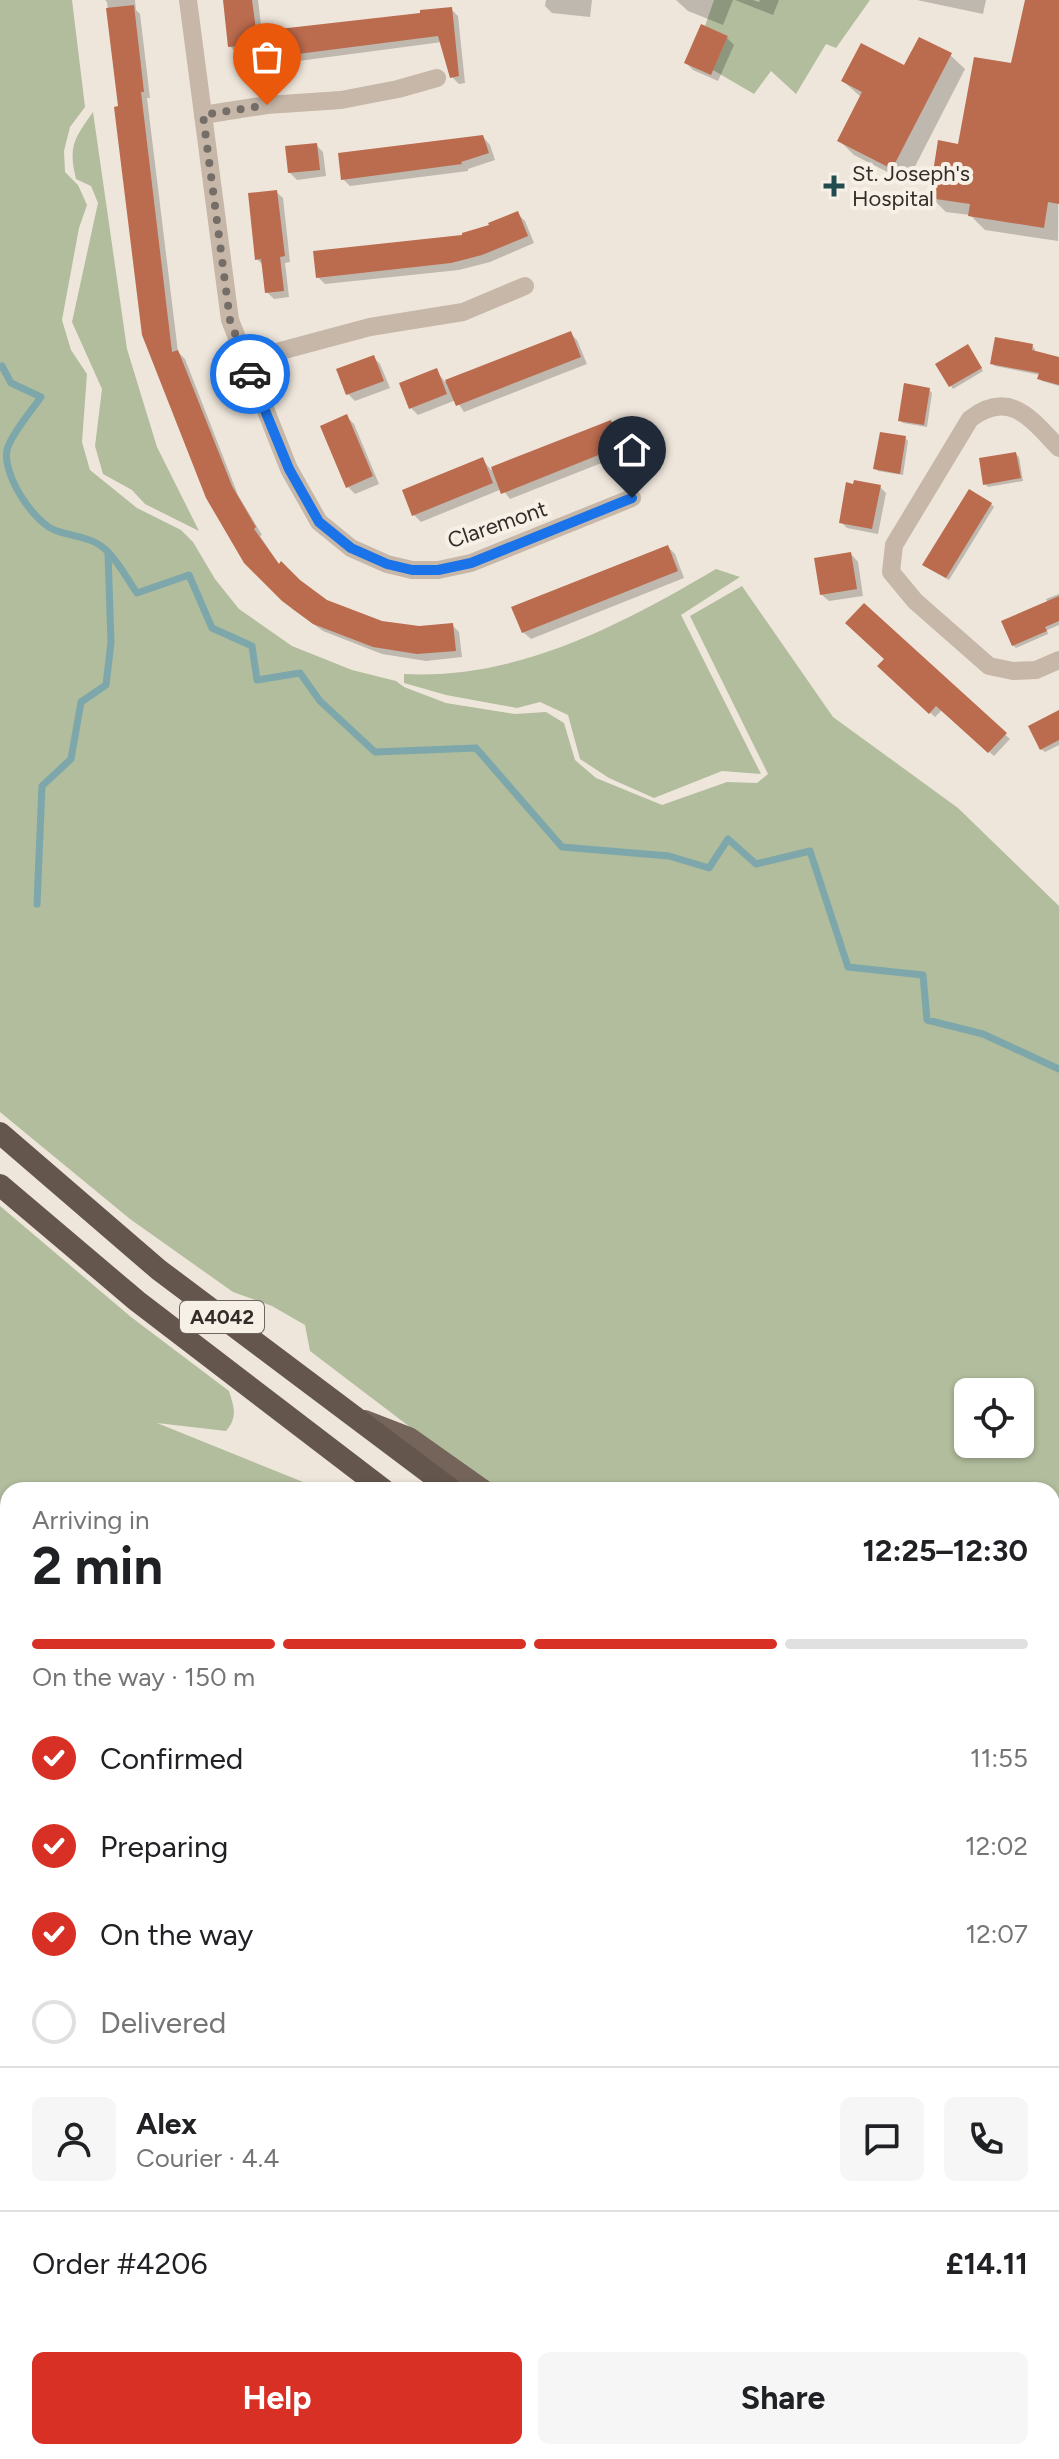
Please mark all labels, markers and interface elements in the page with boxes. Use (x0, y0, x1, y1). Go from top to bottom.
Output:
pin (233, 23, 301, 105)
icon: bag (245, 35, 289, 79)
place label: St. Joseph's Hospital (852, 160, 970, 212)
marker: St. Joseph's Hospital (823, 175, 845, 197)
courier (210, 334, 290, 414)
icon: car (228, 352, 272, 396)
pin (598, 416, 666, 498)
icon: home (610, 428, 654, 472)
street label: Claremont (444, 495, 550, 554)
road number: A4042 (180, 1301, 264, 1333)
map controls (954, 1378, 1034, 1458)
button: locate (954, 1378, 1034, 1458)
text: Arriving in (32, 1504, 150, 1536)
text: 12:25–12:30 (862, 1532, 1028, 1569)
text: 2 min (32, 1535, 163, 1597)
text: On the way · 150 m (32, 1661, 255, 1693)
icon: check (32, 1736, 76, 1780)
text: Confirmed (100, 1740, 243, 1777)
text: 11:55 (970, 1742, 1028, 1774)
icon: check (32, 1824, 76, 1868)
text: Preparing (100, 1828, 228, 1865)
text: 12:02 (965, 1830, 1028, 1862)
icon: check (32, 1912, 76, 1956)
text: On the way (100, 1916, 253, 1953)
text: 12:07 (966, 1918, 1028, 1950)
text: Delivered (100, 2004, 226, 2041)
button: person (32, 2097, 116, 2181)
button: chat (840, 2097, 924, 2181)
button: phone (944, 2097, 1028, 2181)
text: Alex (136, 2105, 197, 2142)
text: Courier · 4.4 (136, 2142, 279, 2174)
text: Order #4206 (32, 2245, 207, 2282)
text: £14.11 (946, 2245, 1028, 2282)
button: Help (32, 2352, 522, 2444)
button: Share (538, 2352, 1028, 2444)

